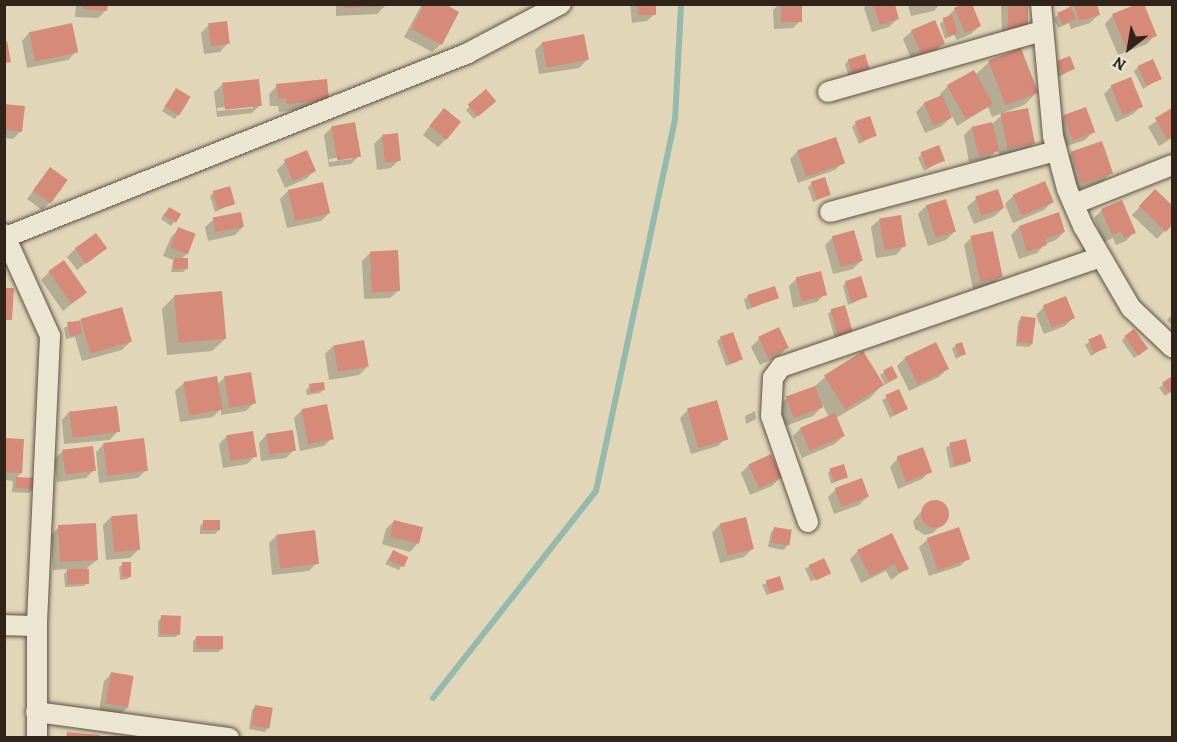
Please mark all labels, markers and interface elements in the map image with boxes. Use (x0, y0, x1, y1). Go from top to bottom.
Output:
north arrow (1099, 18, 1159, 78)
text: N (1109, 51, 1130, 76)

